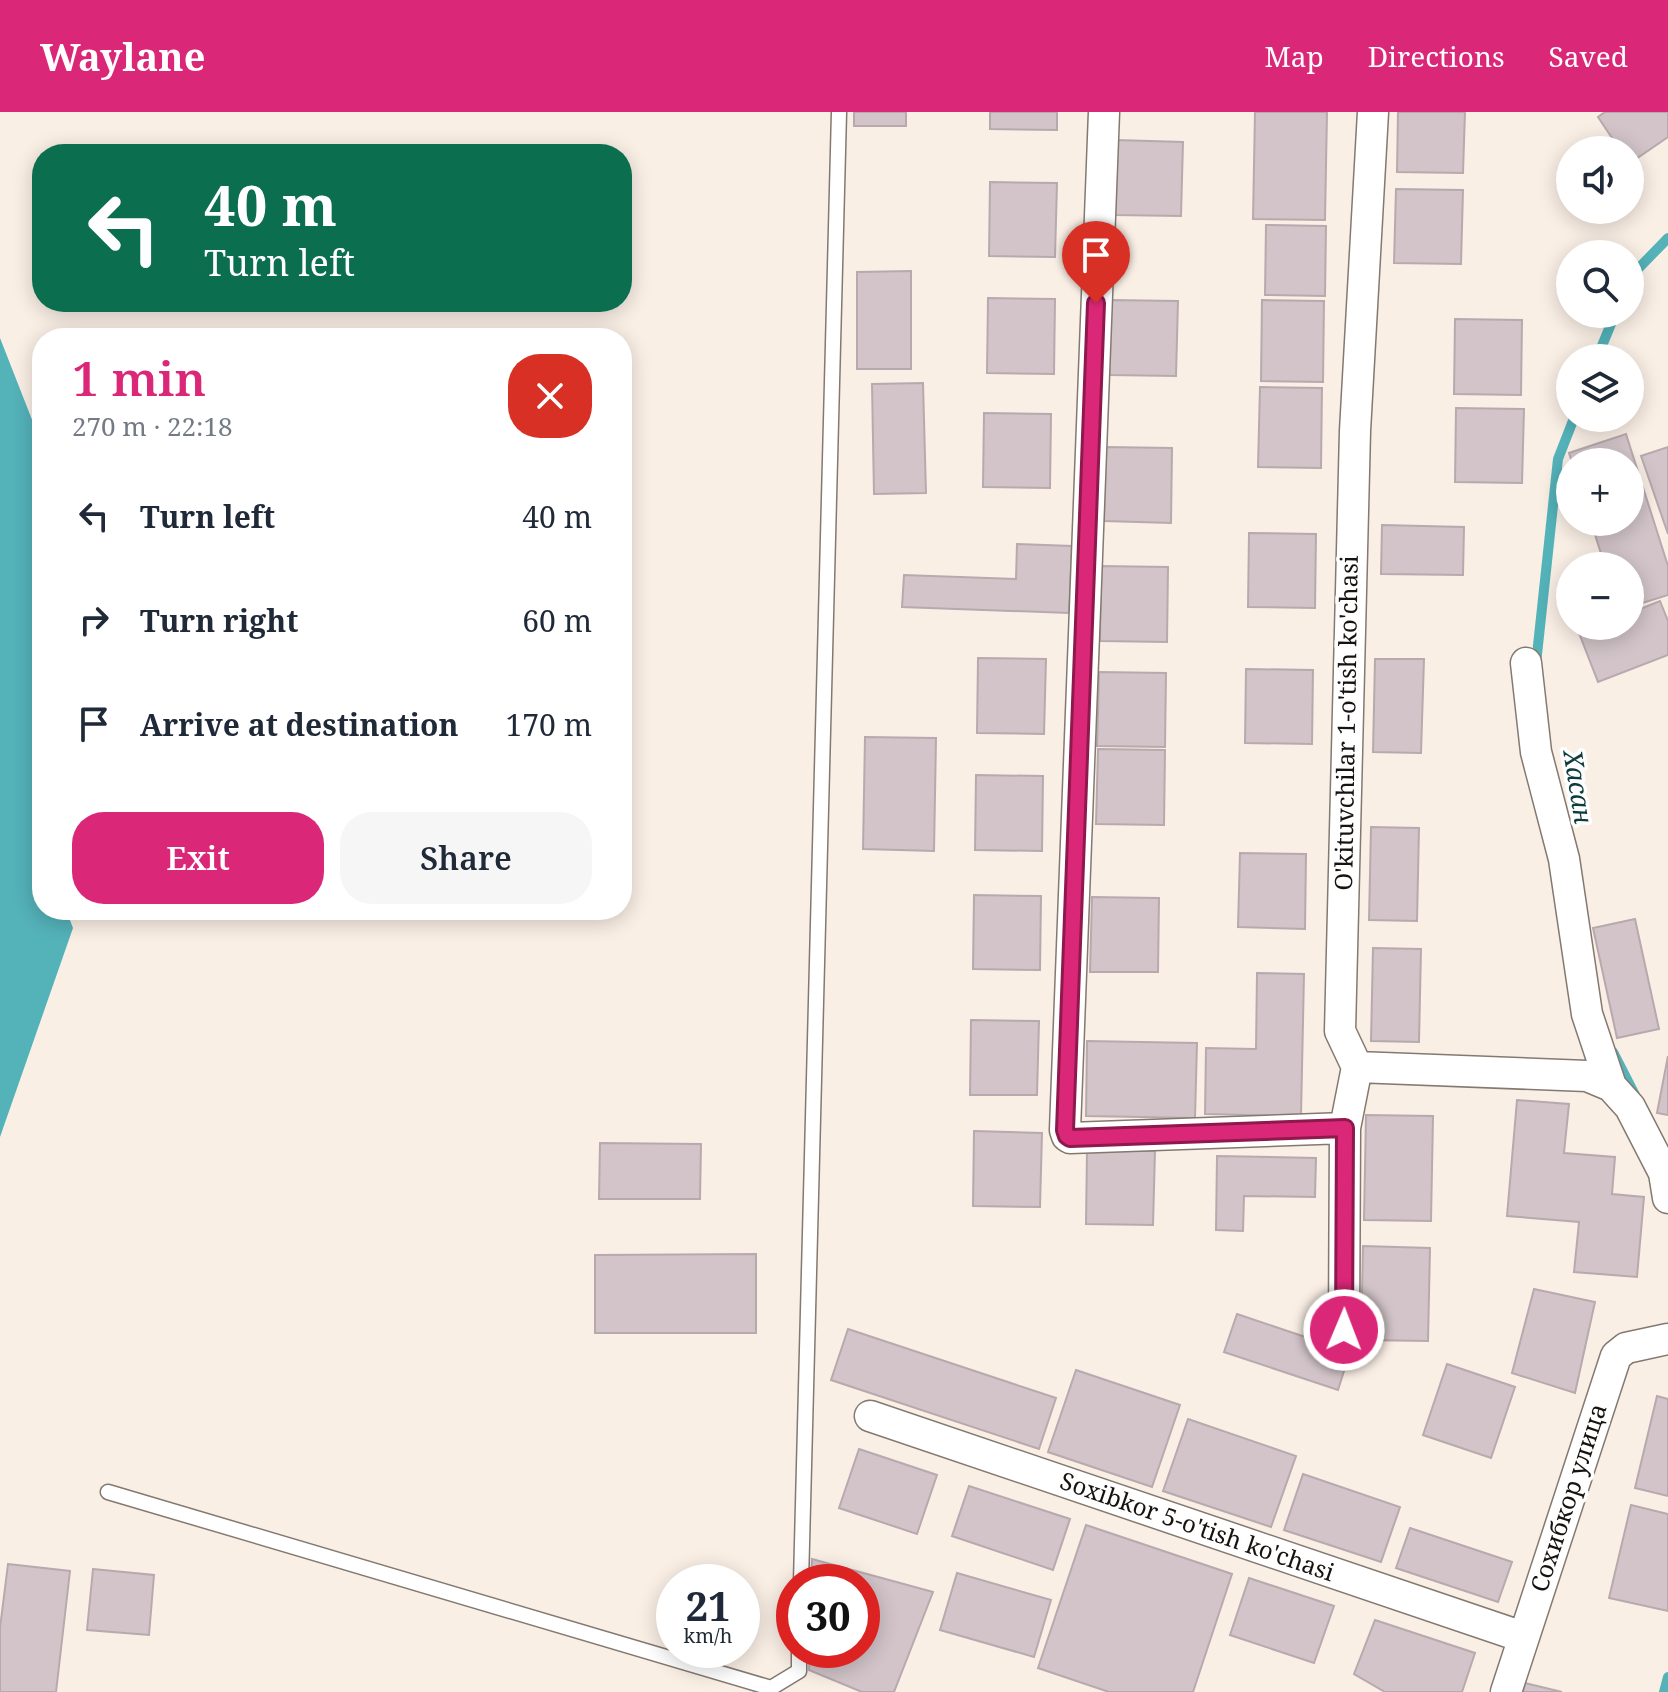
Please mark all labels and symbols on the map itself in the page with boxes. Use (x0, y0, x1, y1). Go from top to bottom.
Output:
pin (1062, 221, 1130, 303)
street label: O'kituvchilar 1-o'tish ko'chasi (1326, 555, 1365, 891)
water label: Хасан (1555, 745, 1603, 826)
position arrow (1302, 1288, 1386, 1372)
street label: Сохибкор улица (1522, 1399, 1614, 1596)
street label: Soxibkor 5-o'tish ko'chasi (1056, 1463, 1339, 1588)
speed limit sign: 30 (776, 1564, 880, 1668)

